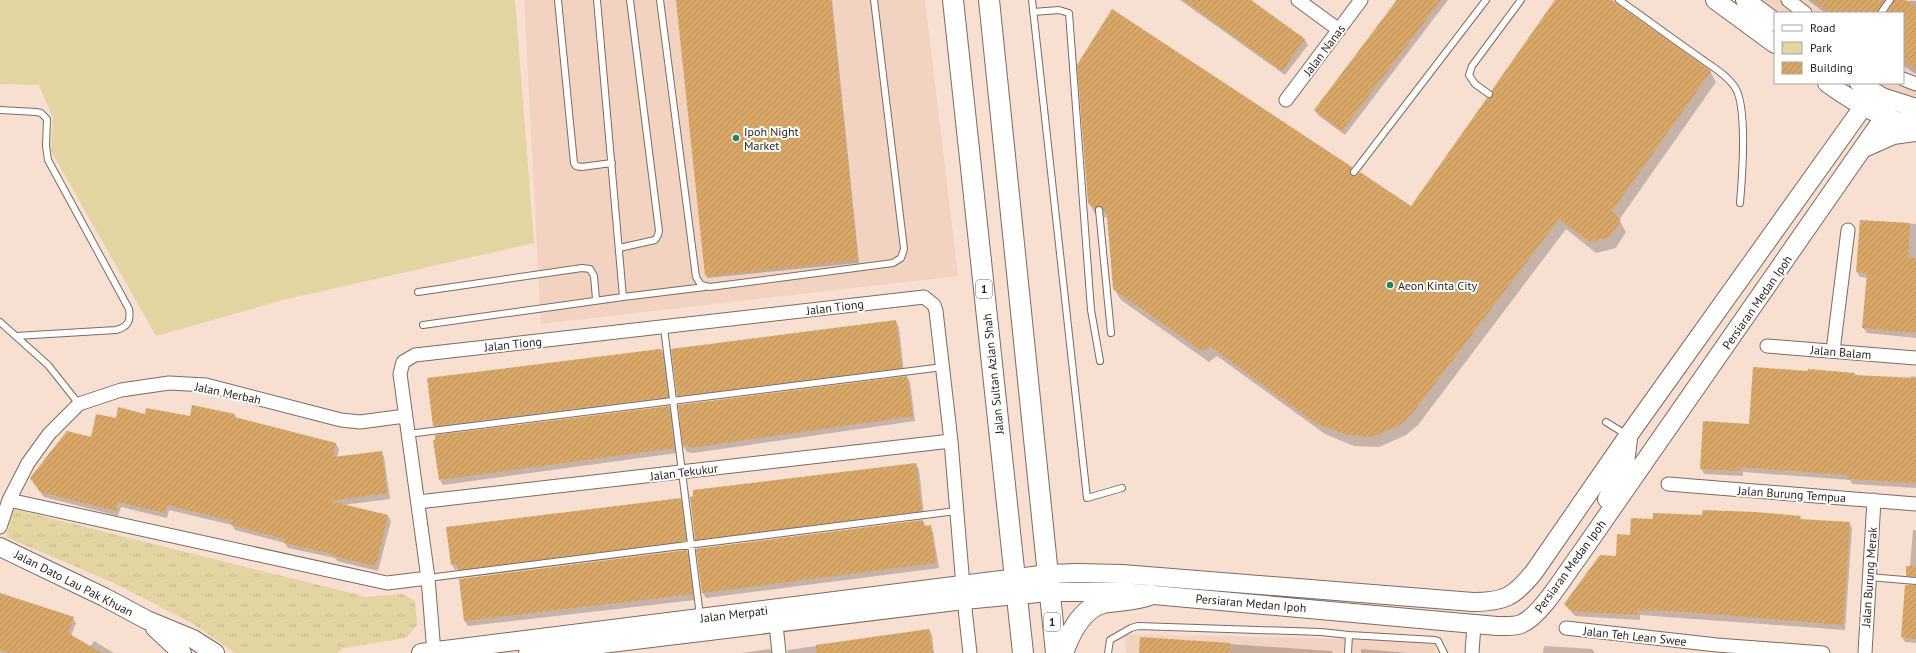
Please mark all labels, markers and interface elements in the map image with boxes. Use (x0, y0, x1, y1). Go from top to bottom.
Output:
legend (1774, 12, 1904, 84)
text: Road (1810, 20, 1835, 35)
street label: Jalan Nanas (1299, 21, 1348, 79)
text: Park (1810, 40, 1832, 55)
text: Building (1810, 60, 1853, 75)
place label: Ipoh Night Market (744, 124, 799, 153)
marker: Ipoh Night Market (731, 133, 741, 143)
street label: Persiaran Medan Ipoh (1719, 252, 1795, 352)
place label: Aeon Kinta City (1398, 278, 1477, 293)
road number: 1 (976, 280, 992, 298)
marker: Aeon Kinta City (1385, 280, 1395, 290)
street label: Jalan Tiong (804, 296, 865, 318)
street label: Jalan Sultan Azlan Shah (979, 313, 1007, 436)
street label: Jalan Tiong (483, 334, 542, 355)
street label: Jalan Balam (1809, 342, 1872, 362)
street label: Jalan Merbah (193, 378, 262, 407)
street label: Jalan Tekukur (648, 460, 719, 484)
street label: Jalan Burung Tempua (1736, 483, 1847, 505)
street label: Persiaran Medan Ipoh (1531, 517, 1609, 615)
street label: Jalan Burung Merak (1858, 526, 1880, 629)
street label: Jalan Dato Lau Pak Khuan (11, 546, 136, 619)
street label: Persiaran Medan Ipoh (1195, 591, 1307, 615)
street label: Jalan Merpati (698, 602, 769, 626)
road number: 1 (1044, 613, 1060, 631)
street label: Jalan Teh Lean Swee (1582, 623, 1687, 649)

